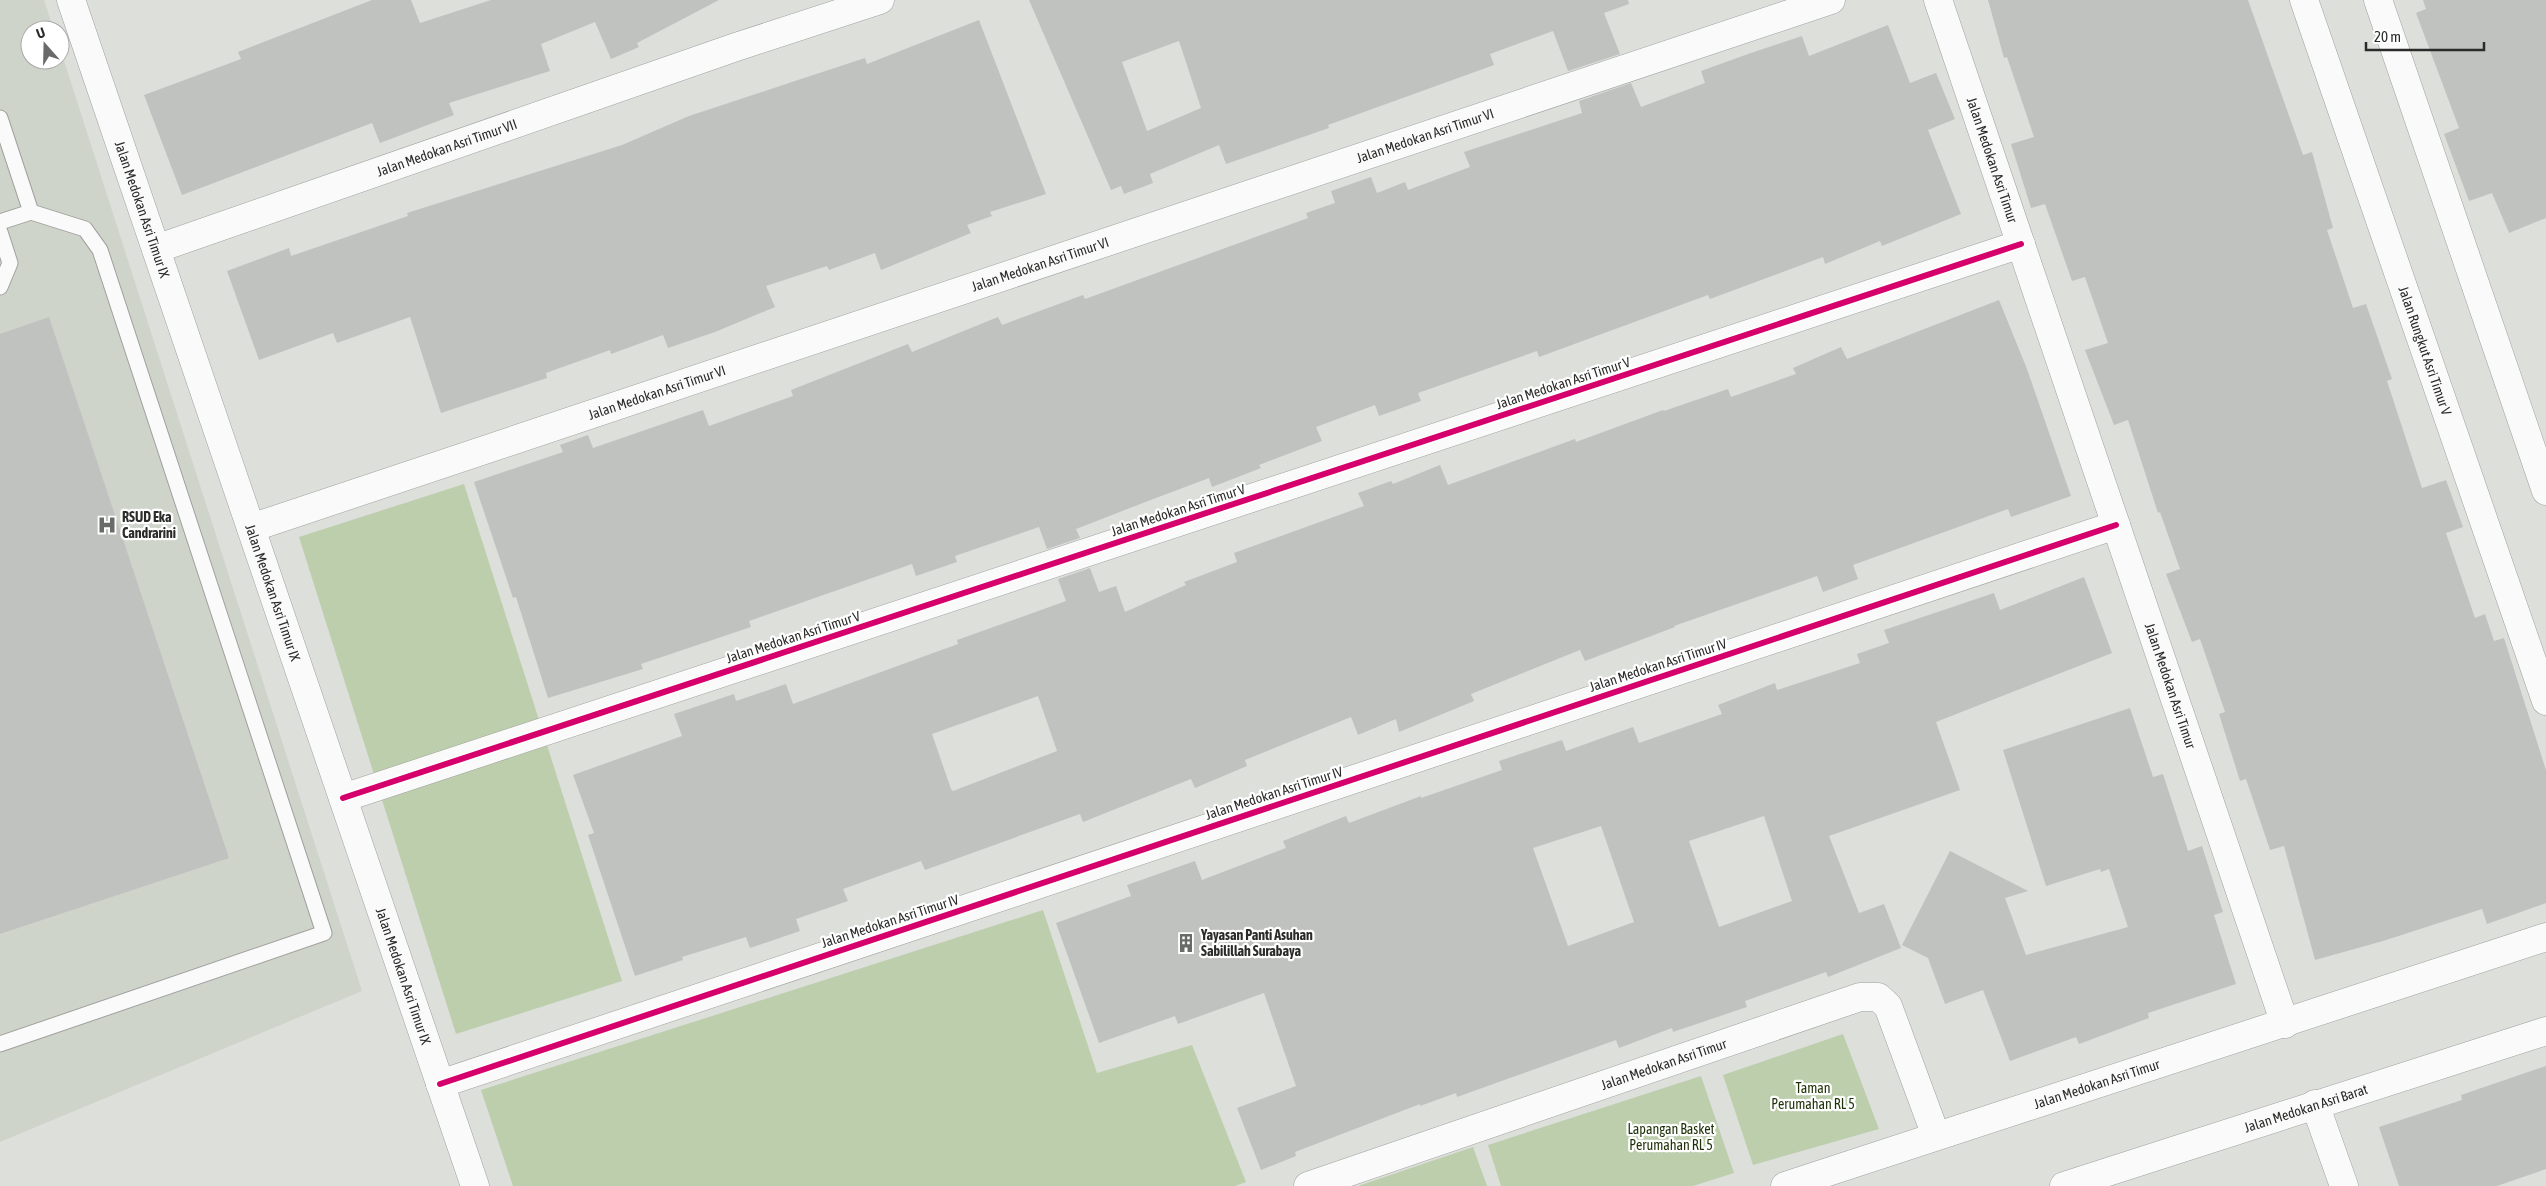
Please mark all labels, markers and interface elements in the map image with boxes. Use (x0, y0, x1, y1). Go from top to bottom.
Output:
north arrow (20, 20, 70, 70)
scale bar (2366, 20, 2484, 52)
text: U (34, 24, 47, 42)
text: 20 m (2374, 28, 2401, 45)
street label: Jalan Medokan Asri Timur (1964, 95, 2021, 226)
street label: Jalan Medokan Asri Timur VI (1354, 105, 1496, 166)
street label: Jalan Medokan Asri Timur VII (375, 116, 519, 180)
street label: Jalan Medokan Asri Timur IX (112, 139, 173, 280)
street label: Jalan Medokan Asri Timur VI (969, 234, 1111, 295)
street label: Jalan Rungkut Asri Timur V (2395, 284, 2455, 417)
street label: Jalan Medokan Asri Timur V (1494, 354, 1632, 412)
street label: Jalan Medokan Asri Timur VI (586, 362, 728, 423)
street label: Jalan Medokan Asri Timur V (1109, 481, 1247, 539)
place label: RSUD Eka Candrarini (122, 509, 176, 541)
hospital icon: RSUD Eka Candrarini (96, 514, 118, 536)
street label: Jalan Medokan Asri Timur IX (242, 522, 304, 664)
street label: Jalan Medokan Asri Timur V (724, 608, 862, 666)
street label: Jalan Medokan Asri Timur (2142, 621, 2199, 751)
street label: Jalan Medokan Asri Timur IV (1587, 635, 1729, 695)
street label: Jalan Medokan Asri Timur IV (1203, 763, 1345, 823)
street label: Jalan Medokan Asri Timur IV (819, 891, 961, 951)
street label: Jalan Medokan Asri Timur IX (373, 906, 434, 1047)
place label: Yayasan Panti Asuhan Sabilillah Surabaya (1200, 927, 1313, 959)
building icon: Yayasan Panti Asuhan Sabilillah Surabaya (1175, 932, 1197, 954)
street label: Jalan Medokan Asri Timur (1599, 1035, 1729, 1093)
street label: Jalan Medokan Asri Timur (2032, 1056, 2163, 1112)
park label: Taman Perumahan RL 5 (1771, 1080, 1855, 1112)
street label: Jalan Medokan Asri Barat (2242, 1081, 2370, 1136)
park label: Lapangan Basket Perumahan RL 5 (1627, 1121, 1715, 1153)

